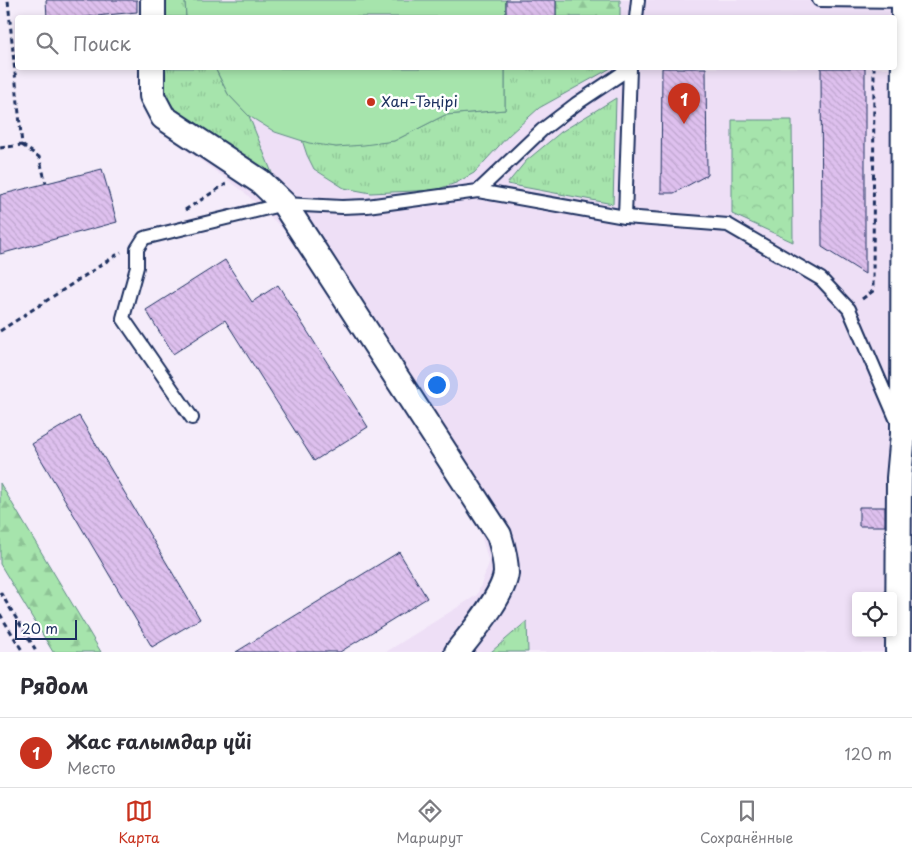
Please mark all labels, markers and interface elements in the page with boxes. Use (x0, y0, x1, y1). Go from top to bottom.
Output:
search box (15, 15, 897, 70)
icon: search (33, 29, 61, 57)
text: Поиск (73, 29, 131, 57)
pin: 1 (668, 83, 700, 124)
place label: Хан-Тәңірі (381, 89, 458, 112)
marker: Хан-Тәңірі (365, 96, 377, 108)
your location (424, 372, 450, 398)
map controls (852, 592, 897, 637)
button: locate (852, 592, 897, 637)
scale bar (15, 617, 78, 640)
text: 20 m (22, 618, 58, 639)
text: Рядом (20, 669, 88, 701)
text: Жас ғалымдар үйі (67, 727, 252, 755)
text: 1 (32, 741, 40, 765)
text: 120 m (845, 741, 892, 765)
text: Место (67, 755, 116, 779)
tab: Карта (119, 797, 160, 848)
tab: Маршрут (397, 797, 463, 848)
tab: Сохранённые (700, 797, 793, 848)

